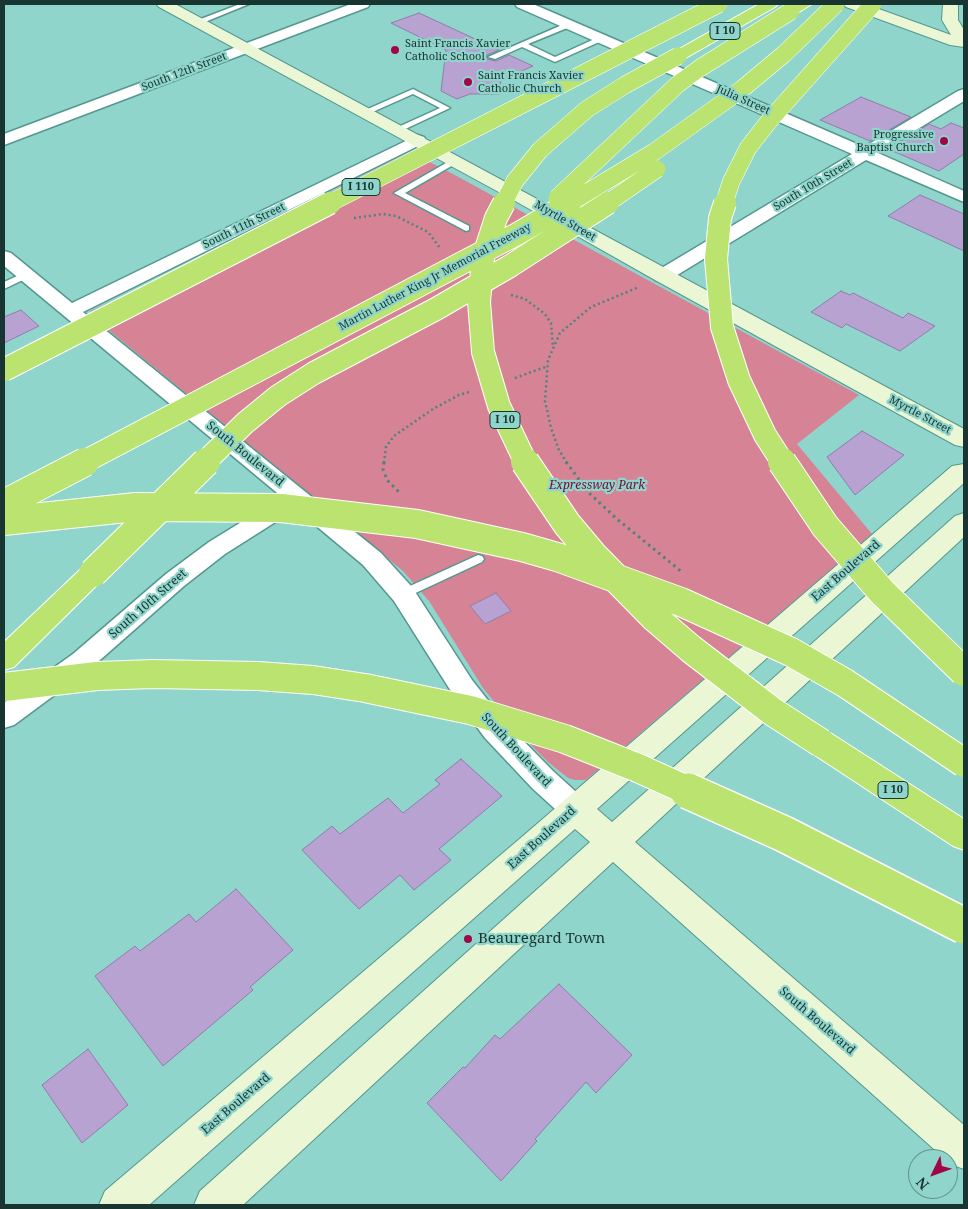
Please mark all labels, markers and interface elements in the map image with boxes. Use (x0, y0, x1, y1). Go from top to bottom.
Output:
road number: I 10 (710, 22, 740, 40)
place label: Saint Francis Xavier Catholic School (405, 37, 510, 63)
marker: Saint Francis Xavier Catholic School (389, 44, 401, 56)
street label: South 12th Street (140, 50, 228, 94)
place label: Saint Francis Xavier Catholic Church (478, 69, 583, 95)
marker: Saint Francis Xavier Catholic Church (462, 76, 474, 88)
street label: Julia Street (714, 82, 772, 118)
place label: Progressive Baptist Church (856, 128, 934, 154)
marker: Progressive Baptist Church (938, 135, 950, 147)
street label: South 10th Street (771, 156, 855, 214)
road number: I 110 (342, 178, 380, 196)
street label: Myrtle Street (532, 198, 598, 244)
street label: South 11th Street (201, 200, 287, 252)
street label: Martin Luther King Jr Memorial Freeway (337, 220, 533, 334)
street label: Myrtle Street (887, 393, 953, 437)
road number: I 10 (490, 412, 520, 428)
street label: South Boulevard (203, 418, 287, 490)
park label: Expressway Park (549, 479, 645, 493)
street label: East Boulevard (809, 537, 883, 605)
street label: South 10th Street (106, 566, 190, 642)
street label: South Boulevard (478, 710, 554, 790)
road number: I 10 (878, 782, 908, 798)
street label: East Boulevard (505, 804, 579, 872)
place label: Beauregard Town (478, 930, 605, 948)
marker: Beauregard Town (462, 933, 474, 945)
street label: South Boulevard (776, 984, 858, 1058)
street label: East Boulevard (199, 1070, 273, 1138)
north arrow (908, 1149, 958, 1199)
text: N (911, 1173, 933, 1194)

